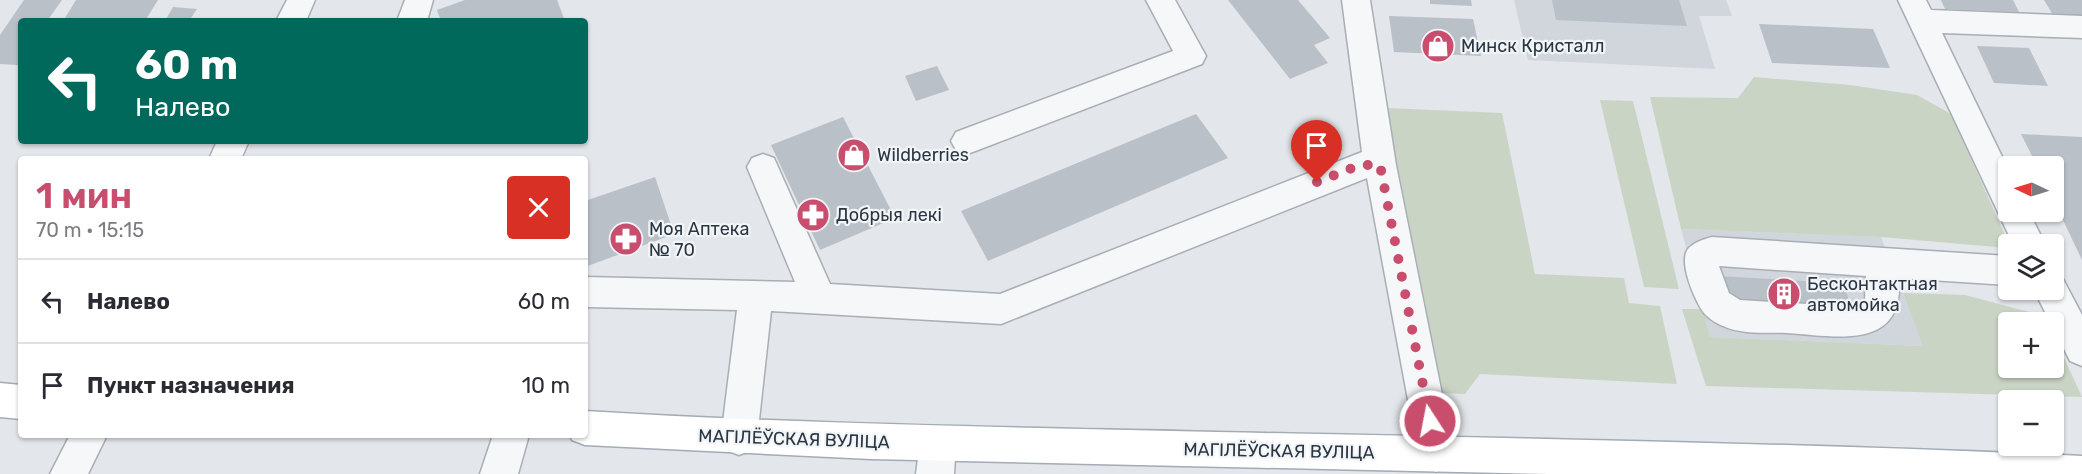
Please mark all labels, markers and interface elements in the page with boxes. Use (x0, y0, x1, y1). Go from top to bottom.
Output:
shop icon: Минск Кристалл (1420, 28, 1456, 64)
place label: Минск Кристалл (1461, 35, 1604, 57)
text: 60 m (135, 40, 238, 90)
icon: left (36, 42, 114, 120)
text: Налево (135, 91, 231, 123)
pin (1291, 120, 1342, 182)
icon: arrive (1300, 129, 1333, 162)
shop icon: Wildberries (836, 137, 872, 173)
place label: Wildberries (877, 144, 969, 166)
north arrow (1998, 156, 2064, 222)
map controls (1998, 156, 2064, 456)
text: 1 мин (36, 174, 132, 217)
button: close (507, 176, 570, 239)
pharmacy icon: Добрыя лекі (795, 197, 831, 233)
place label: Добрыя лекі (836, 204, 942, 226)
text: 70 m · 15:15 (36, 218, 144, 242)
place label: Моя Аптека № 70 (649, 218, 749, 261)
pharmacy icon: Моя Аптека № 70 (608, 221, 644, 257)
button: layers (1998, 234, 2064, 300)
place label: Бесконтактная автомойка (1807, 273, 1938, 316)
building icon: Бесконтактная автомойка (1766, 276, 1802, 312)
icon: left (36, 285, 69, 318)
text: Налево (87, 288, 170, 315)
text: 60 m (518, 288, 570, 315)
button: + (1998, 312, 2064, 378)
icon: arrive (36, 369, 69, 402)
text: Пункт назначения (87, 372, 295, 399)
text: 10 m (522, 372, 570, 399)
position arrow (1398, 389, 1462, 453)
button: − (1998, 390, 2064, 456)
street label: МАГІЛЁЎСКАЯ ВУЛІЦА (698, 425, 890, 453)
street label: МАГІЛЁЎСКАЯ ВУЛІЦА (1183, 438, 1375, 464)

